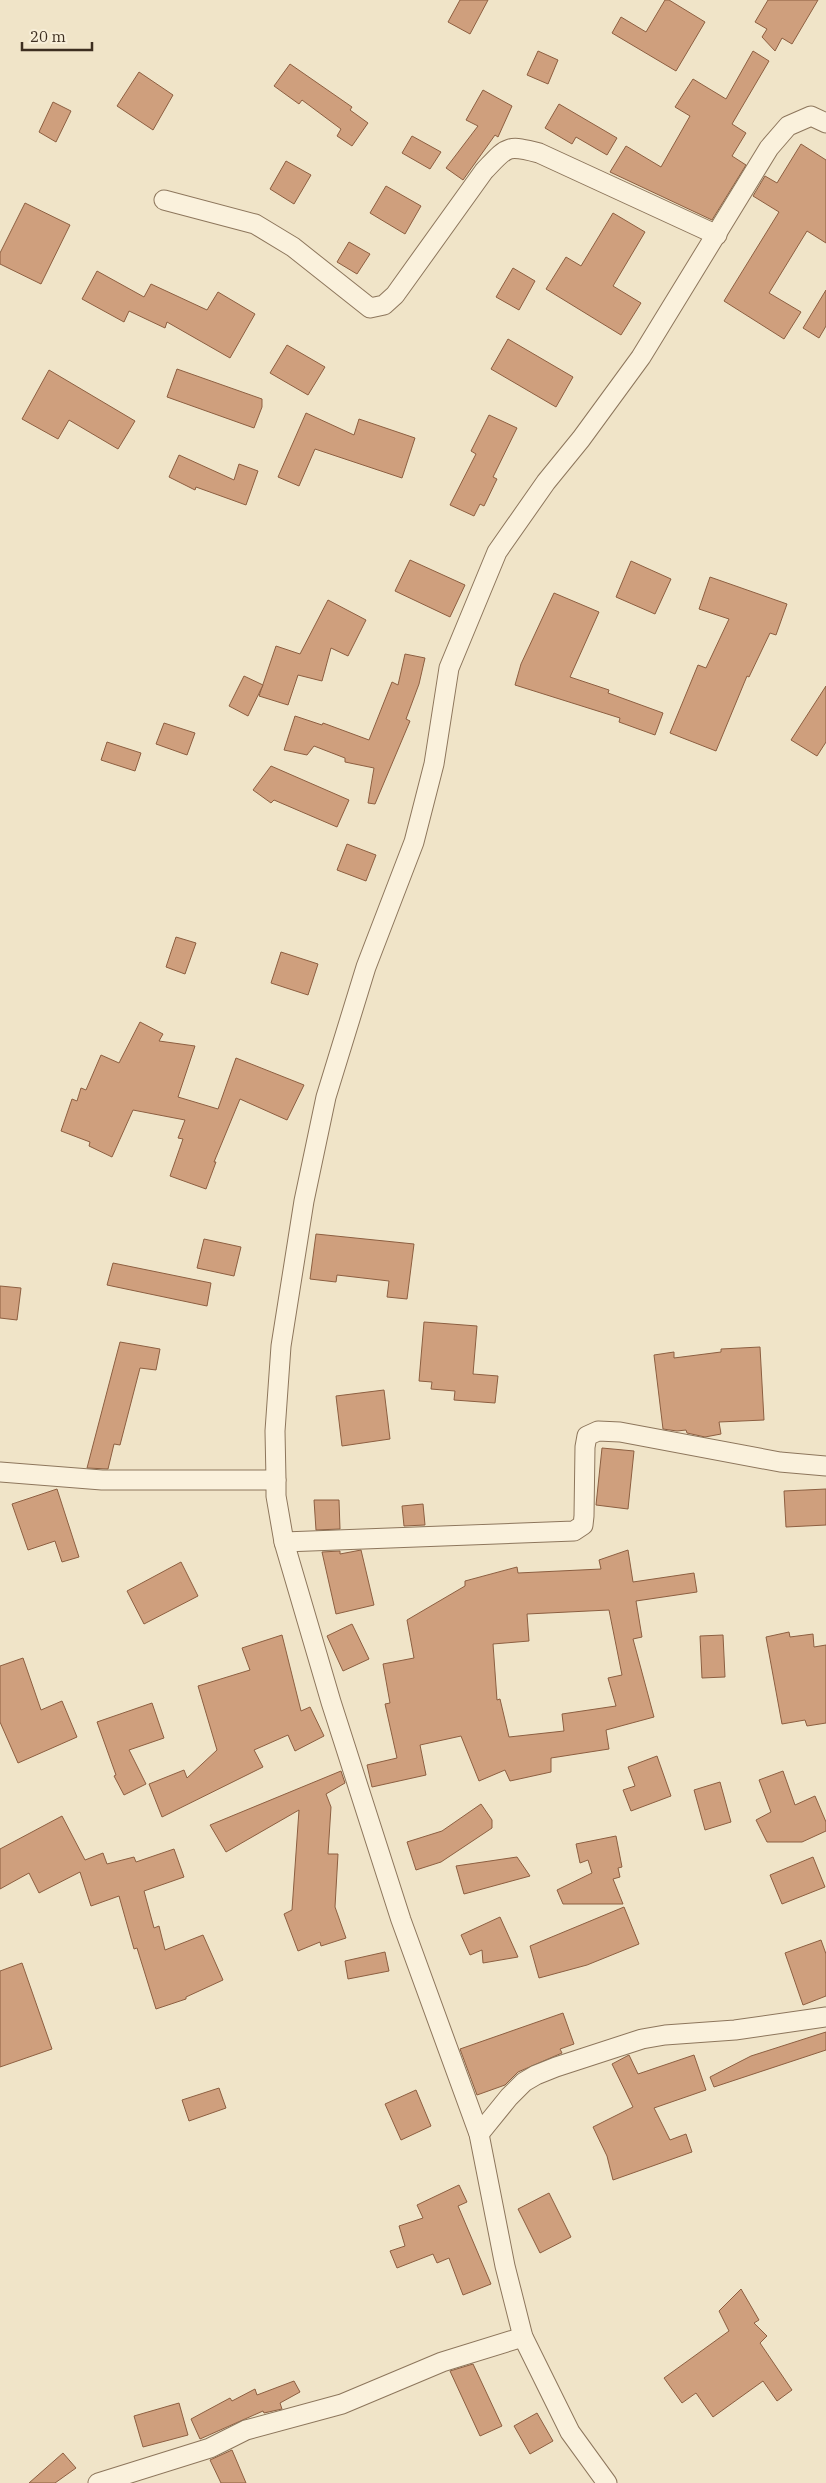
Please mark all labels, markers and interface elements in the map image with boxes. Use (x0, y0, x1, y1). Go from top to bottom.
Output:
scale bar (22, 20, 92, 52)
text: 20 m (30, 27, 66, 46)

